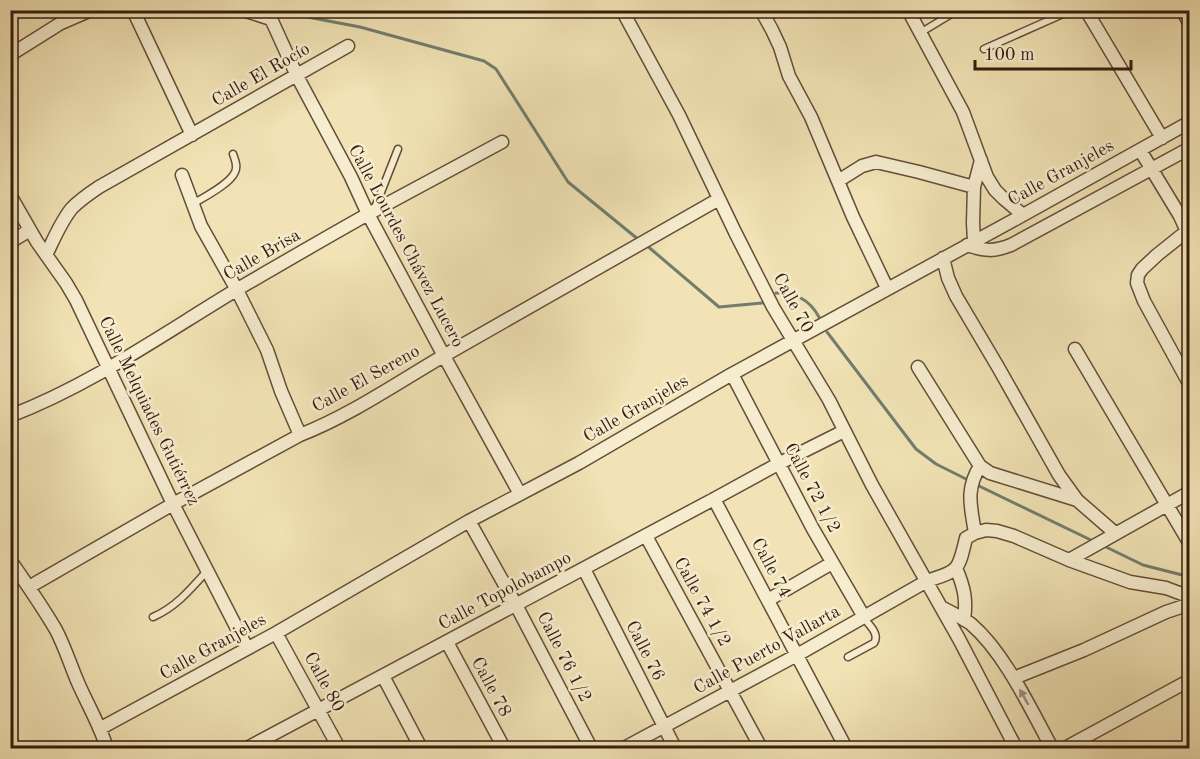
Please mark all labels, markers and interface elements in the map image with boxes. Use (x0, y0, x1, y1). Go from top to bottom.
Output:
scale bar (975, 33, 1131, 71)
street label: Calle El Rocío (209, 40, 313, 110)
text: 100 m (984, 46, 1035, 64)
street label: Calle Granjeles (1005, 136, 1117, 209)
street label: Calle Lourdes Chávez Lucero (345, 142, 467, 350)
street label: Calle Brisa (221, 226, 304, 284)
street label: Calle 70 (769, 270, 817, 336)
street label: Calle Melquiades Gutiérrez (95, 314, 203, 508)
street label: Calle El Sereno (309, 342, 423, 416)
street label: Calle Granjeles (580, 372, 692, 446)
street label: Calle 72 1/2 (781, 440, 843, 536)
street label: Calle 74 (748, 535, 794, 601)
street label: Calle Topolobampo (436, 548, 574, 634)
street label: Calle 74 1/2 (670, 554, 734, 650)
street label: Calle Puerto Vallarta (691, 602, 843, 698)
street label: Calle 76 1/2 (534, 609, 594, 705)
street label: Calle Granjeles (157, 610, 269, 683)
street label: Calle 76 (622, 618, 668, 684)
street label: Calle 80 (300, 649, 348, 715)
street label: Calle 78 (468, 654, 514, 720)
one-way arrow (1019, 688, 1029, 705)

